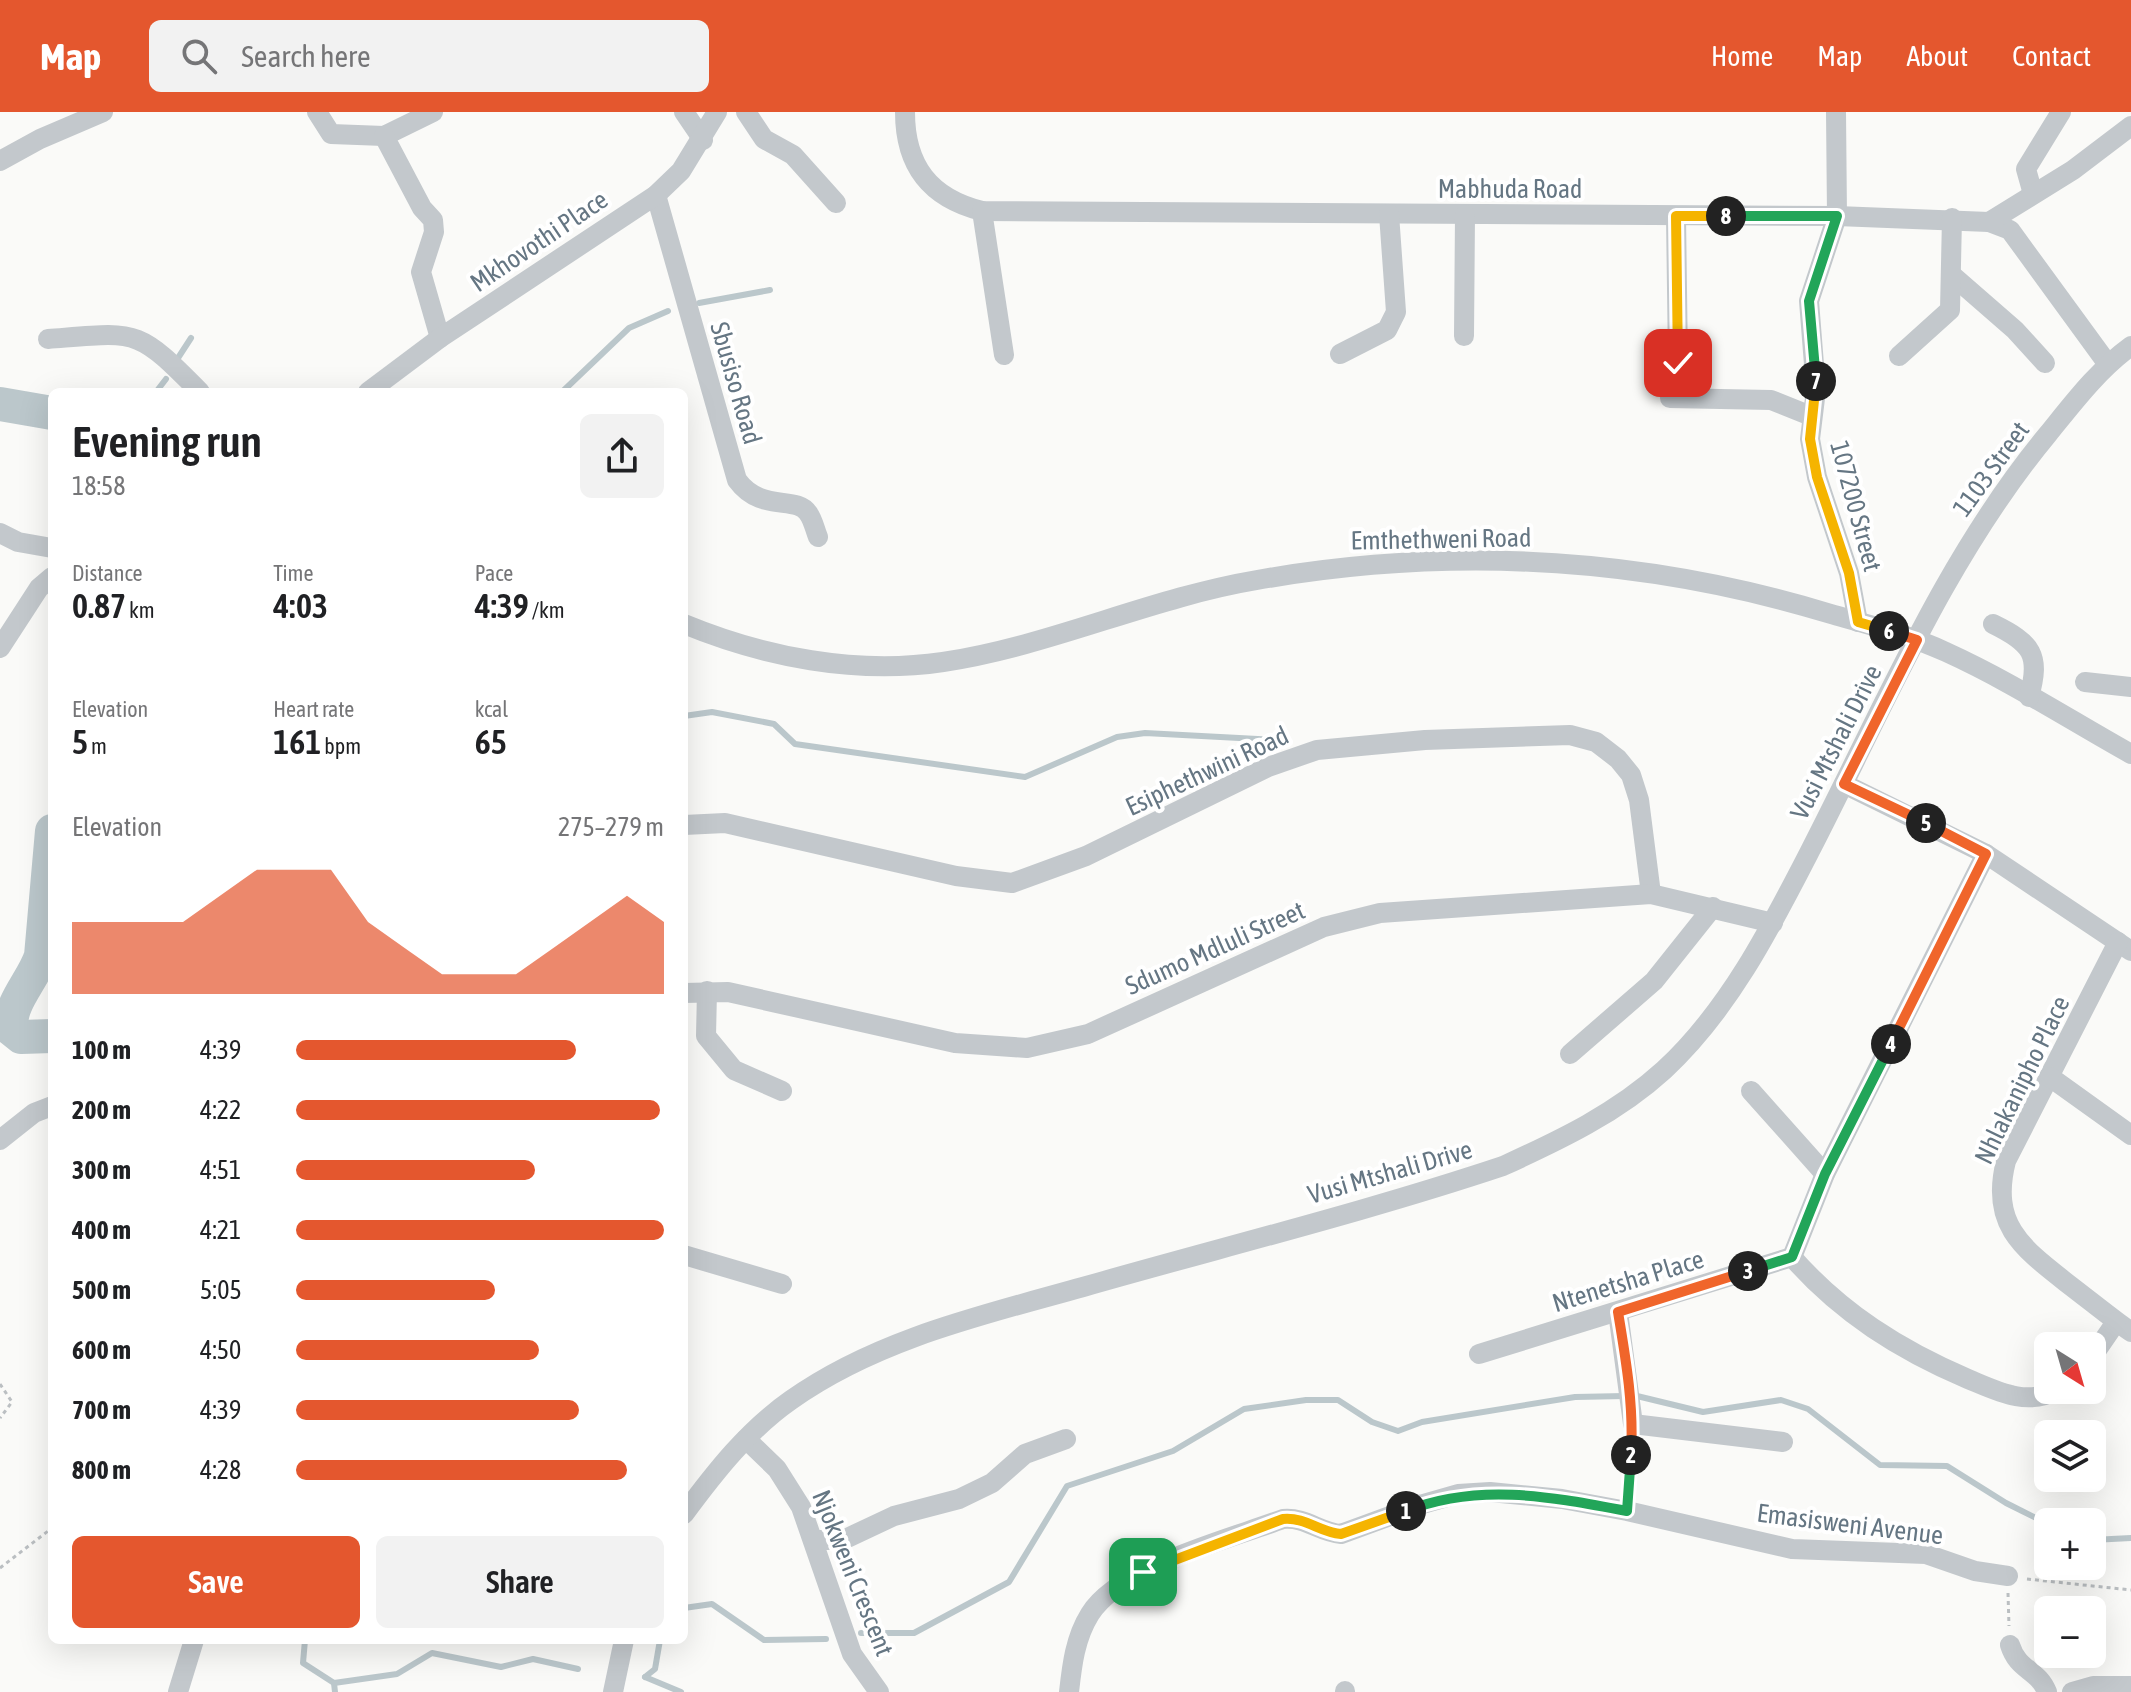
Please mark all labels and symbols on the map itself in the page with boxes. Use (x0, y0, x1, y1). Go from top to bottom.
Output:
street label: Mabhuda Road (1438, 174, 1582, 204)
street label: Mkhovothi Place (465, 184, 613, 298)
pin: 8 (1706, 196, 1746, 236)
street label: Sbusiso Road (704, 319, 768, 447)
pin (1644, 329, 1712, 397)
pin: 7 (1796, 361, 1836, 401)
street label: 1103 Street (1947, 416, 2035, 522)
street label: 107200 Street (1824, 437, 1888, 575)
street label: Emthethweni Road (1350, 522, 1532, 556)
pin: 6 (1869, 611, 1909, 651)
street label: Vusi Mtshali Drive (1784, 660, 1888, 824)
street label: Esiphethwini Road (1121, 720, 1293, 822)
pin: 5 (1906, 803, 1946, 843)
street label: Sdumo Mdluli Street (1121, 895, 1309, 1001)
street label: Nhlakanipho Place (1968, 991, 2076, 1169)
pin: 4 (1871, 1024, 1911, 1064)
street label: Vusi Mtshali Drive (1304, 1134, 1476, 1210)
street label: Ntenetsha Place (1549, 1244, 1707, 1318)
pin: 3 (1728, 1251, 1768, 1291)
north arrow (2034, 1332, 2106, 1404)
pin: 2 (1611, 1435, 1651, 1475)
street label: Njokweni Crescent (806, 1486, 900, 1660)
pin: 1 (1386, 1491, 1426, 1531)
street label: Emasisweni Avenue (1755, 1498, 1945, 1550)
pin (1109, 1538, 1177, 1606)

